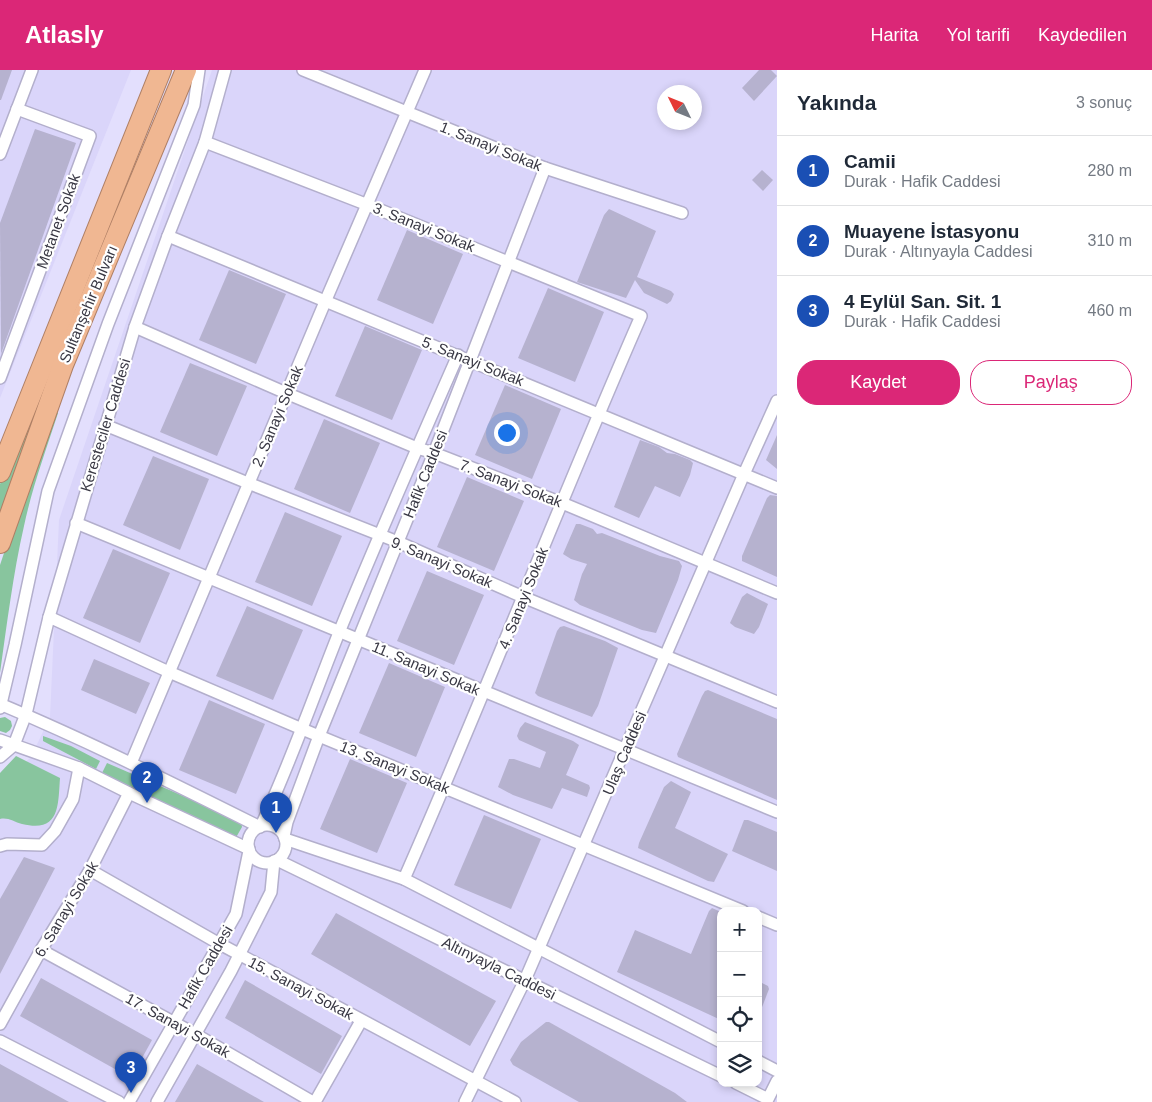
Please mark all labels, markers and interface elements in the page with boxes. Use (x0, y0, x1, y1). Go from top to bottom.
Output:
text: Atlasly (25, 21, 104, 48)
text: Harita (871, 25, 919, 45)
text: Yol tarifi (947, 25, 1010, 45)
text: Kaydedilen (1038, 25, 1127, 45)
north arrow (657, 85, 702, 130)
text: Yakında (797, 91, 876, 114)
text: 3 sonuç (1076, 94, 1132, 111)
street label: 1. Sanayi Sokak (438, 118, 545, 174)
text: Camii (844, 151, 896, 172)
text: 1 (809, 162, 817, 179)
text: 280 m (1088, 162, 1132, 179)
street label: Metanet Sokak (33, 171, 83, 271)
text: Durak · Hafik Caddesi (844, 173, 1001, 190)
street label: 3. Sanayi Sokak (371, 199, 478, 255)
text: Muayene İstasyonu (844, 221, 1019, 242)
text: 2 (809, 232, 817, 249)
text: 310 m (1088, 232, 1132, 249)
street label: Sultanşehir Bulvarı (56, 243, 120, 365)
text: Durak · Altınyayla Caddesi (844, 243, 1033, 260)
text: 4 Eylül San. Sit. 1 (844, 291, 1001, 312)
text: 3 (809, 302, 817, 319)
text: 460 m (1088, 302, 1132, 319)
text: Durak · Hafik Caddesi (844, 313, 1001, 330)
street label: 5. Sanayi Sokak (420, 333, 527, 389)
street label: Keresteciler Caddesi (77, 356, 133, 494)
button: Kaydet (797, 360, 960, 405)
button: Paylaş (970, 360, 1132, 405)
street label: 2. Sanayi Sokak (248, 362, 306, 469)
your location (494, 420, 520, 446)
street label: Hafik Caddesi (400, 428, 450, 520)
street label: 7. Sanayi Sokak (457, 456, 565, 511)
street label: 9. Sanayi Sokak (389, 533, 496, 591)
street label: 4. Sanayi Sokak (495, 544, 551, 651)
street label: 11. Sanayi Sokak (369, 638, 483, 699)
street label: Ulaş Caddesi (599, 709, 649, 797)
street label: 13. Sanayi Sokak (338, 737, 453, 797)
pin: 2 (131, 762, 163, 803)
pin: 1 (260, 792, 292, 833)
street label: 6. Sanayi Sokak (31, 858, 101, 960)
map controls (717, 907, 762, 1087)
button: + (717, 907, 762, 952)
street label: Hafik Caddesi (174, 922, 236, 1012)
street label: Altınyayla Caddesi (439, 933, 559, 1003)
button: − (717, 952, 762, 997)
street label: 15. Sanayi Sokak (245, 953, 357, 1023)
street label: 17. Sanayi Sokak (123, 989, 234, 1061)
button: locate (717, 997, 762, 1042)
button: layers (717, 1042, 762, 1087)
pin: 3 (115, 1052, 147, 1093)

